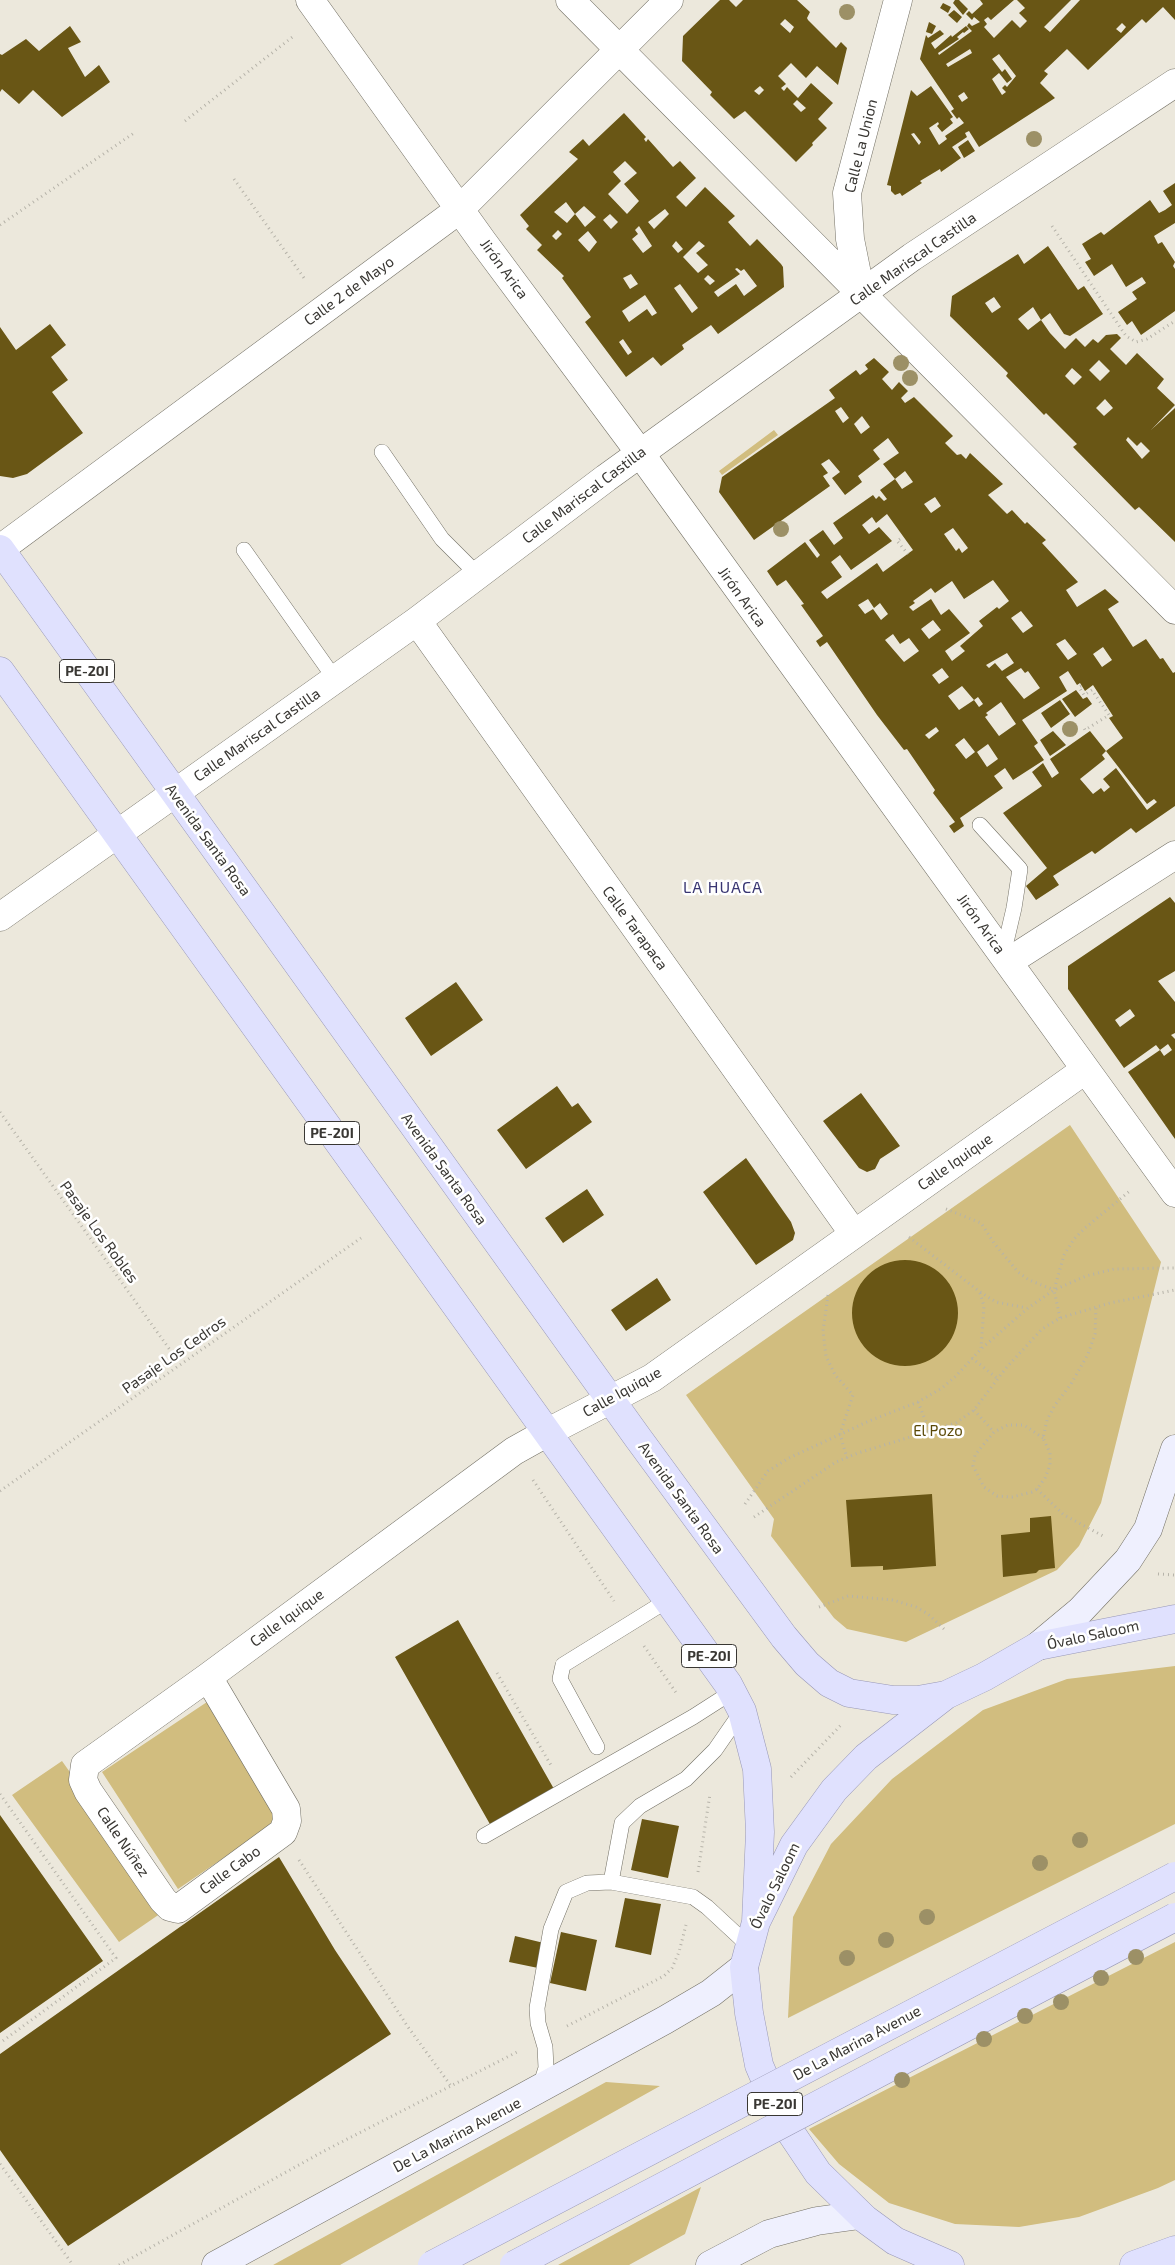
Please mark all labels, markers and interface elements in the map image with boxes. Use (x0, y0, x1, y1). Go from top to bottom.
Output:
street label: Calle La Union (841, 97, 881, 195)
street label: Calle Mariscal Castilla (846, 209, 980, 309)
street label: Jirón Arica (476, 235, 532, 303)
street label: Calle 2 de Mayo (301, 252, 397, 330)
street label: Calle Mariscal Castilla (519, 443, 649, 547)
street label: Jirón Arica (714, 563, 770, 631)
road number: PE-20I (59, 659, 114, 682)
street label: Calle Mariscal Castilla (190, 685, 324, 785)
street label: Avenida Santa Rosa (161, 781, 255, 899)
district label: LA HUACA (682, 878, 764, 898)
street label: Calle Tarapaca (599, 883, 671, 973)
street label: Jirón Arica (953, 890, 1009, 958)
street label: Avenida Santa Rosa (397, 1110, 491, 1228)
road number: PE-20I (304, 1122, 360, 1144)
street label: Calle Iquique (914, 1130, 996, 1194)
street label: Pasaje Los Robles (56, 1178, 142, 1286)
street label: Pasaje Los Cedros (119, 1313, 229, 1397)
street label: Calle Iquique (580, 1363, 664, 1421)
park label: El Pozo (913, 1422, 963, 1440)
street label: Avenida Santa Rosa (634, 1439, 728, 1557)
street label: Calle Iquique (247, 1585, 327, 1651)
street label: Óvalo Saloom (1045, 1616, 1141, 1654)
road number: PE-20I (682, 1644, 736, 1668)
street label: Calle Núñez (93, 1804, 153, 1880)
street label: Óvalo Saloom (746, 1840, 804, 1932)
street label: Calle Cabo (196, 1842, 264, 1898)
street label: De La Marina Avenue (790, 2002, 924, 2084)
road number: PE-20I (748, 2092, 802, 2116)
street label: De La Marina Avenue (390, 2094, 524, 2176)

